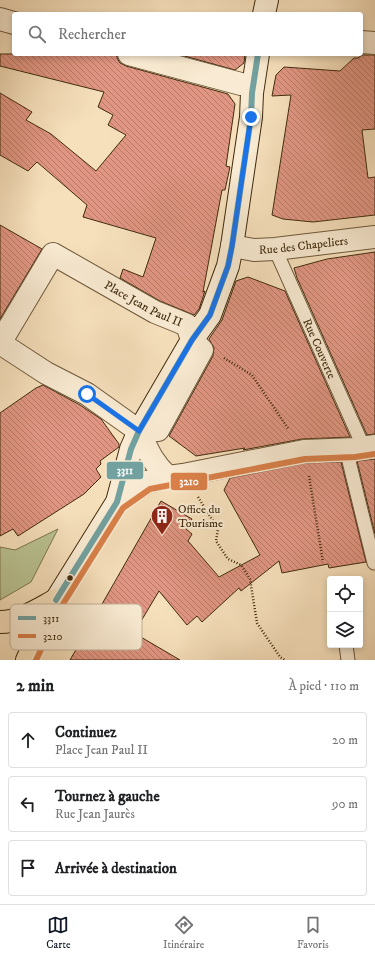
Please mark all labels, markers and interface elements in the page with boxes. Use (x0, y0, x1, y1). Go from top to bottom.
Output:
search box (12, 12, 363, 56)
icon: search (26, 23, 48, 45)
text: Rechercher (58, 25, 126, 44)
route end (242, 108, 260, 126)
street label: Rue des Chapeliers (259, 233, 349, 258)
street label: Place Jean Paul II (102, 278, 185, 330)
street label: Rue Couverte (299, 316, 339, 381)
route start (78, 385, 96, 403)
line badge: 3311 (106, 461, 144, 480)
text: 3311 (117, 464, 133, 478)
line badge: 3210 (170, 472, 208, 491)
text: 3210 (179, 475, 199, 489)
place label: Office du Tourisme (178, 502, 223, 531)
building icon: Office du Tourisme (149, 503, 175, 536)
unlabelled marker (65, 573, 75, 583)
map controls (327, 576, 363, 648)
button: locate (327, 576, 363, 612)
legend (10, 604, 142, 650)
text: 3311 (43, 612, 59, 626)
button: layers (327, 612, 363, 648)
text: 3210 (43, 630, 63, 644)
text: 2 min (16, 675, 54, 697)
text: À pied · 110 m (288, 678, 359, 694)
text: Continuez (55, 723, 116, 742)
icon: ahead (17, 729, 39, 751)
text: 20 m (332, 732, 358, 748)
text: Place Jean Paul II (55, 742, 148, 758)
text: Tournez à gauche (55, 787, 160, 806)
icon: left (17, 793, 39, 815)
text: 90 m (332, 796, 358, 812)
text: Rue Jean Jaurès (55, 806, 135, 822)
icon: arrive (17, 857, 39, 879)
text: Arrivée à destination (55, 859, 177, 878)
tab: Carte (46, 914, 70, 952)
tab: Itinéraire (163, 914, 204, 952)
tab: Favoris (297, 914, 329, 952)

